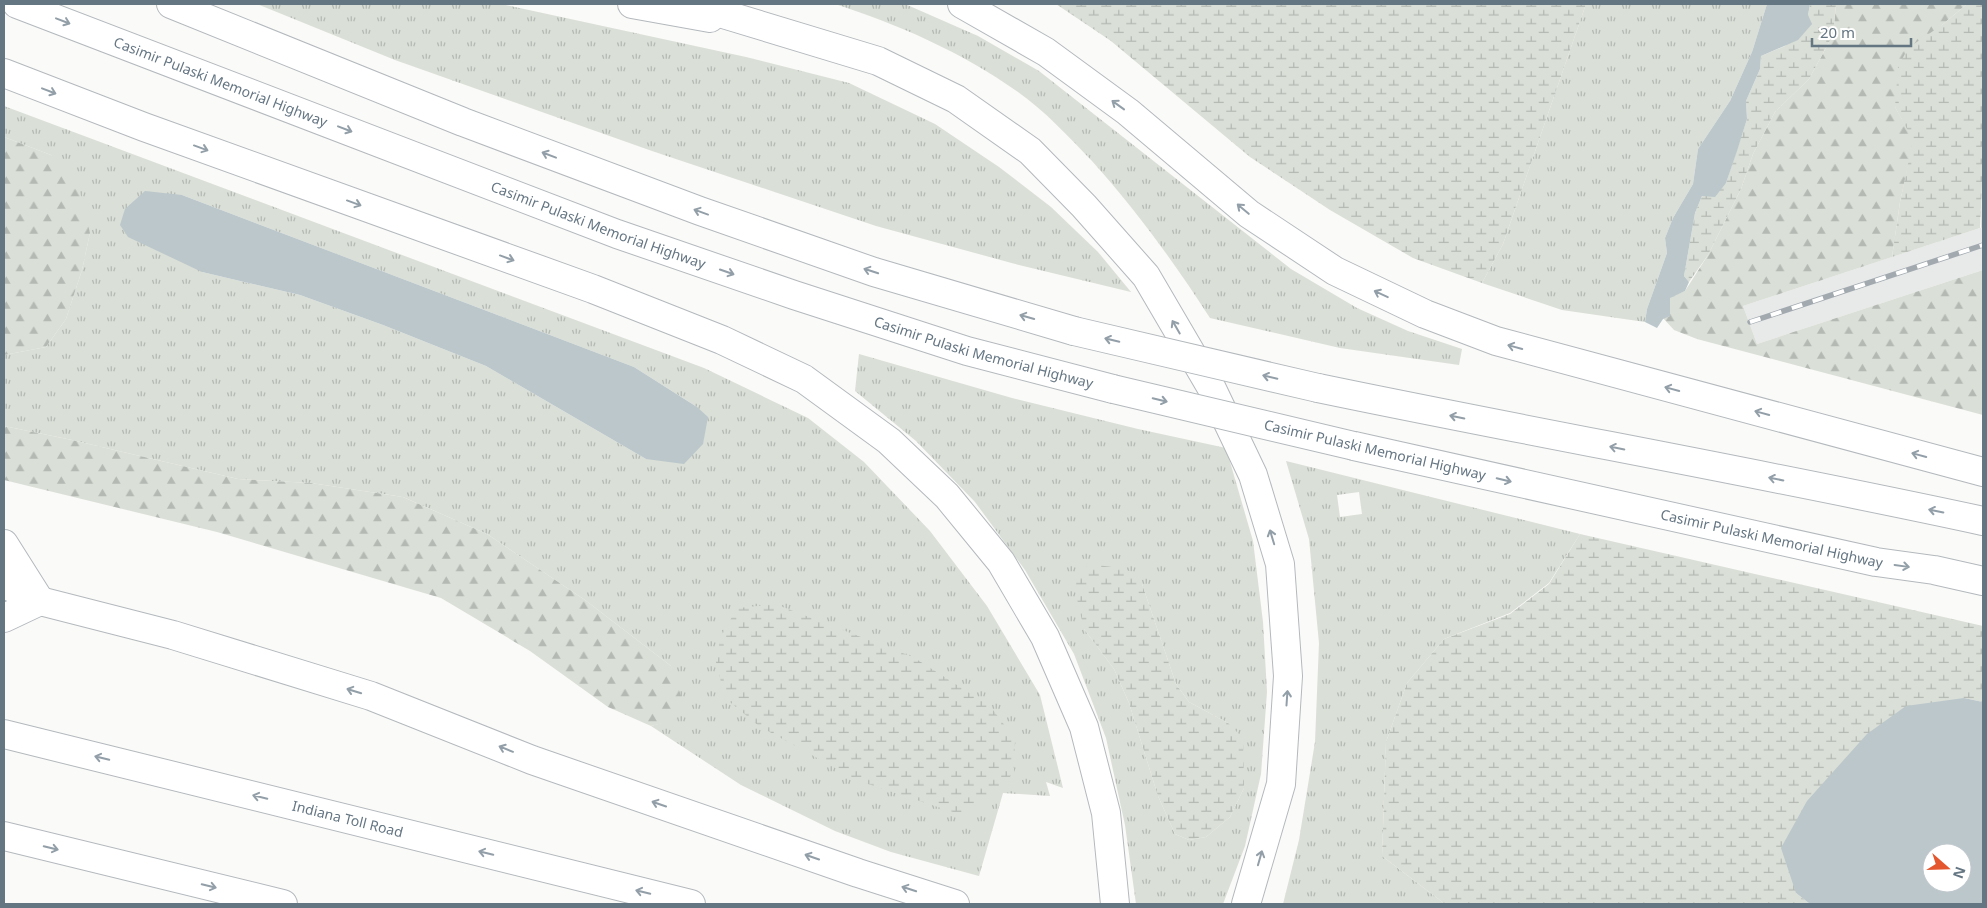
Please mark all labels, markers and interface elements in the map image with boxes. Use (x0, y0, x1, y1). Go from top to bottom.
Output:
scale bar (1812, 15, 1911, 47)
one-way arrow (55, 17, 70, 26)
text: 20 m (1820, 22, 1855, 42)
street label: Casimir Pulaski Memorial Highway (111, 32, 331, 131)
one-way arrow (41, 86, 56, 96)
one-way arrow (1111, 100, 1125, 110)
one-way arrow (337, 125, 352, 134)
one-way arrow (193, 144, 209, 153)
one-way arrow (542, 150, 557, 159)
street label: Casimir Pulaski Memorial Highway (488, 177, 709, 273)
one-way arrow (346, 199, 361, 208)
one-way arrow (1237, 204, 1250, 215)
one-way arrow (694, 207, 710, 216)
one-way arrow (499, 254, 514, 263)
one-way arrow (864, 266, 880, 275)
one-way arrow (719, 268, 734, 277)
one-way arrow (1374, 288, 1389, 298)
one-way arrow (1020, 311, 1036, 321)
street label: Casimir Pulaski Memorial Highway (872, 312, 1096, 393)
one-way arrow (1170, 320, 1180, 334)
one-way arrow (1105, 335, 1121, 344)
one-way arrow (1508, 341, 1524, 351)
one-way arrow (1263, 372, 1279, 381)
one-way arrow (1665, 384, 1681, 393)
one-way arrow (1152, 396, 1168, 405)
one-way arrow (1755, 408, 1771, 417)
one-way arrow (1450, 412, 1466, 421)
street label: Casimir Pulaski Memorial Highway (1262, 415, 1489, 485)
one-way arrow (1609, 443, 1625, 452)
one-way arrow (1912, 450, 1928, 459)
one-way arrow (1769, 473, 1785, 483)
one-way arrow (1496, 476, 1512, 485)
street label: Casimir Pulaski Memorial Highway (1659, 504, 1885, 572)
one-way arrow (1928, 506, 1944, 515)
one-way arrow (1267, 530, 1277, 546)
one-way arrow (1894, 561, 1910, 571)
one-way arrow (347, 685, 363, 695)
one-way arrow (1282, 691, 1291, 707)
one-way arrow (498, 744, 513, 753)
one-way arrow (95, 753, 111, 762)
one-way arrow (252, 792, 268, 801)
street label: Indiana Toll Road (290, 796, 405, 841)
one-way arrow (651, 799, 667, 808)
north arrow (1922, 843, 1972, 893)
one-way arrow (43, 844, 59, 853)
one-way arrow (478, 848, 494, 857)
one-way arrow (1255, 850, 1265, 866)
one-way arrow (805, 852, 820, 861)
text: N (1949, 864, 1971, 881)
one-way arrow (201, 882, 217, 891)
one-way arrow (901, 884, 917, 894)
one-way arrow (636, 887, 652, 897)

